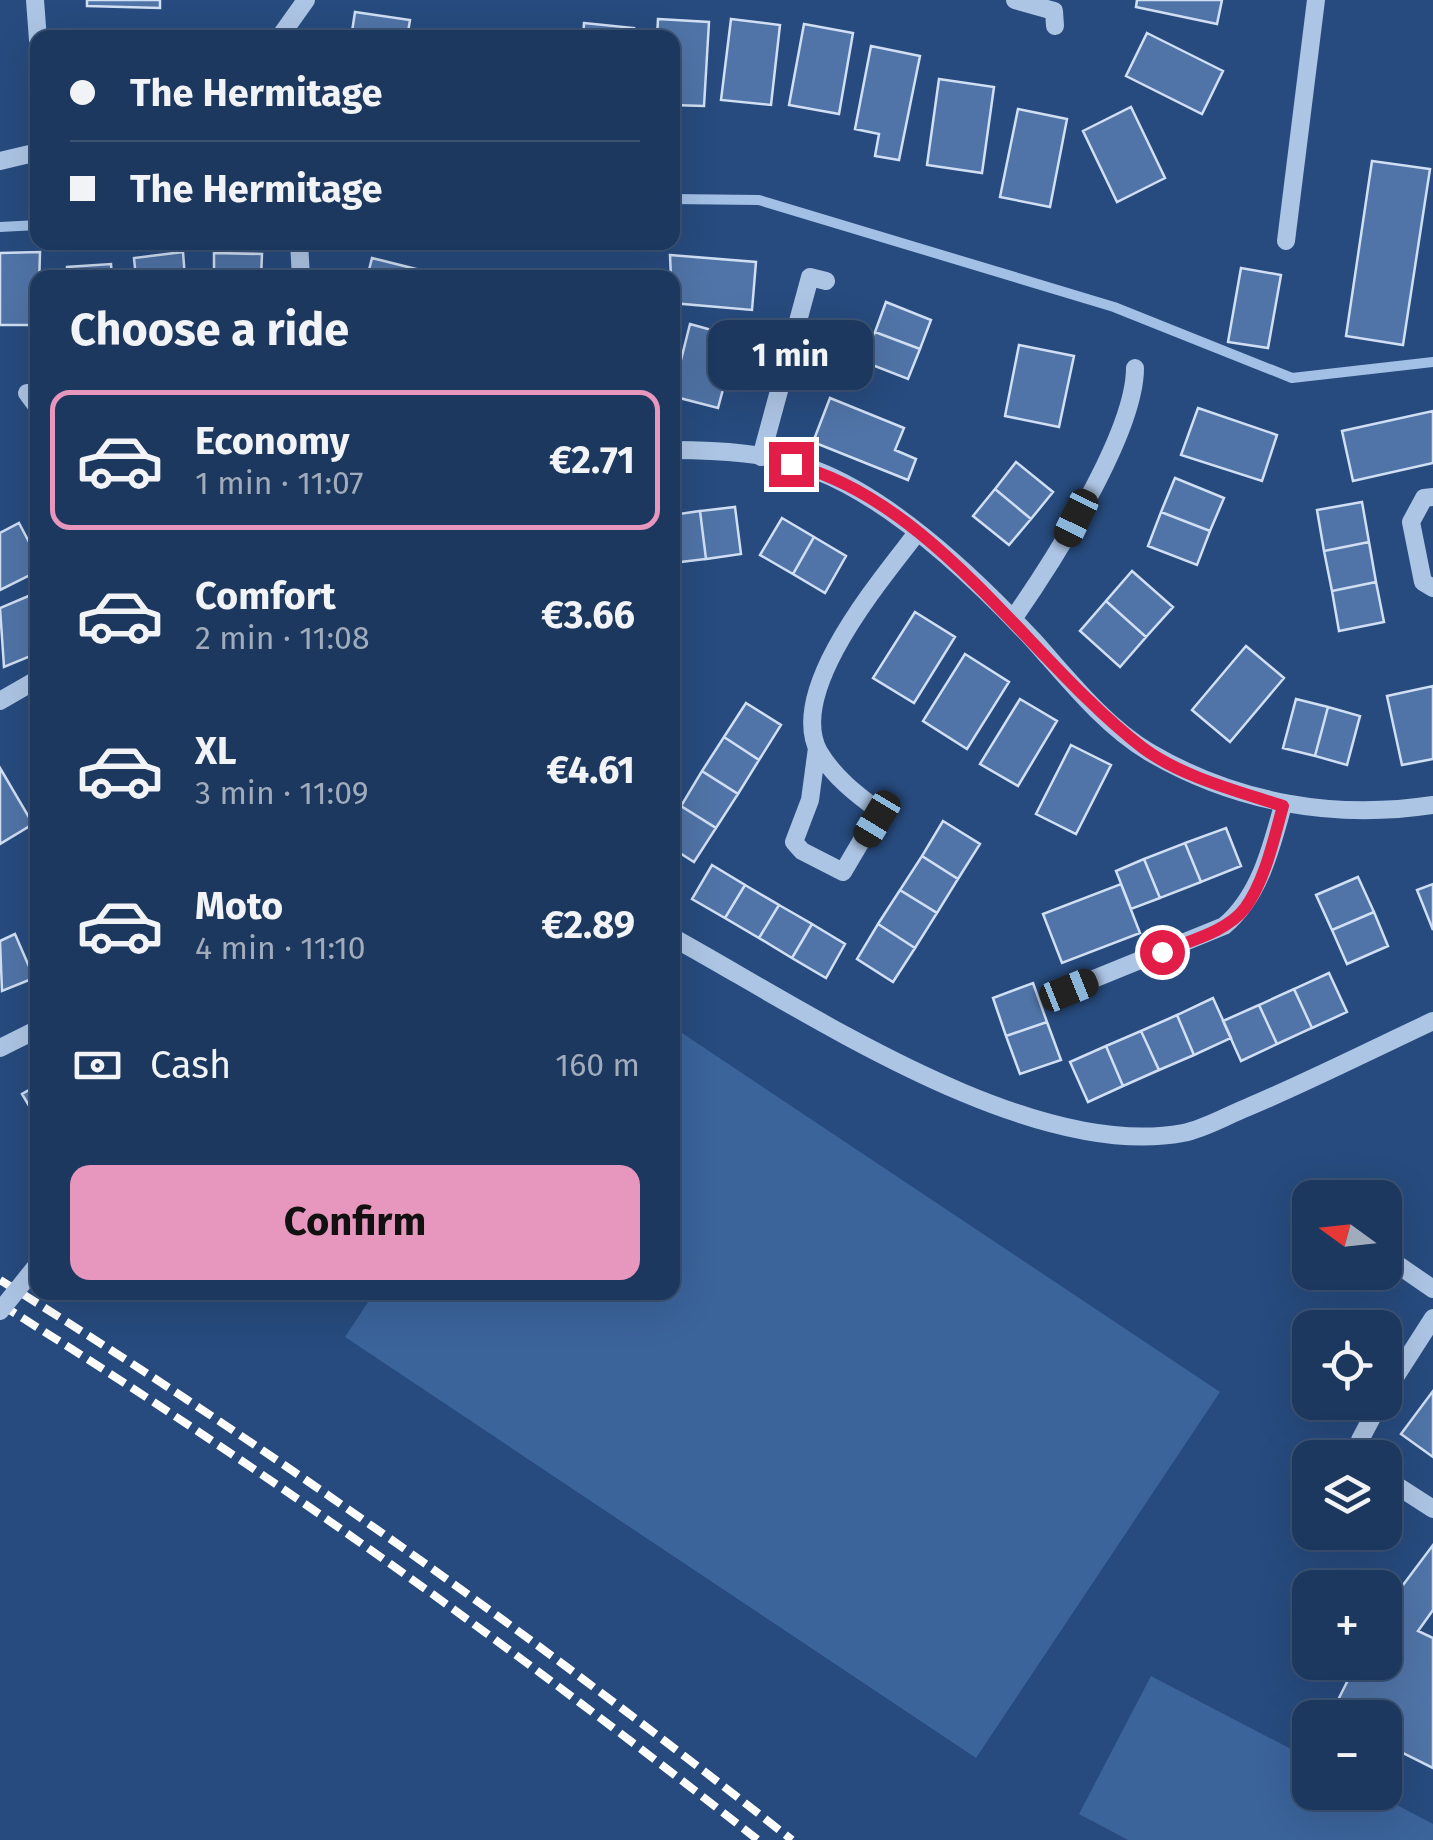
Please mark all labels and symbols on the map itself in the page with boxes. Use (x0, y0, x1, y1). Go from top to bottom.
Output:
callout: 1 min (708, 319, 874, 389)
route end (769, 442, 814, 487)
car (1049, 484, 1103, 552)
car (849, 786, 905, 852)
route start (1140, 930, 1185, 975)
car (1036, 965, 1102, 1015)
north arrow (1292, 1180, 1402, 1290)

